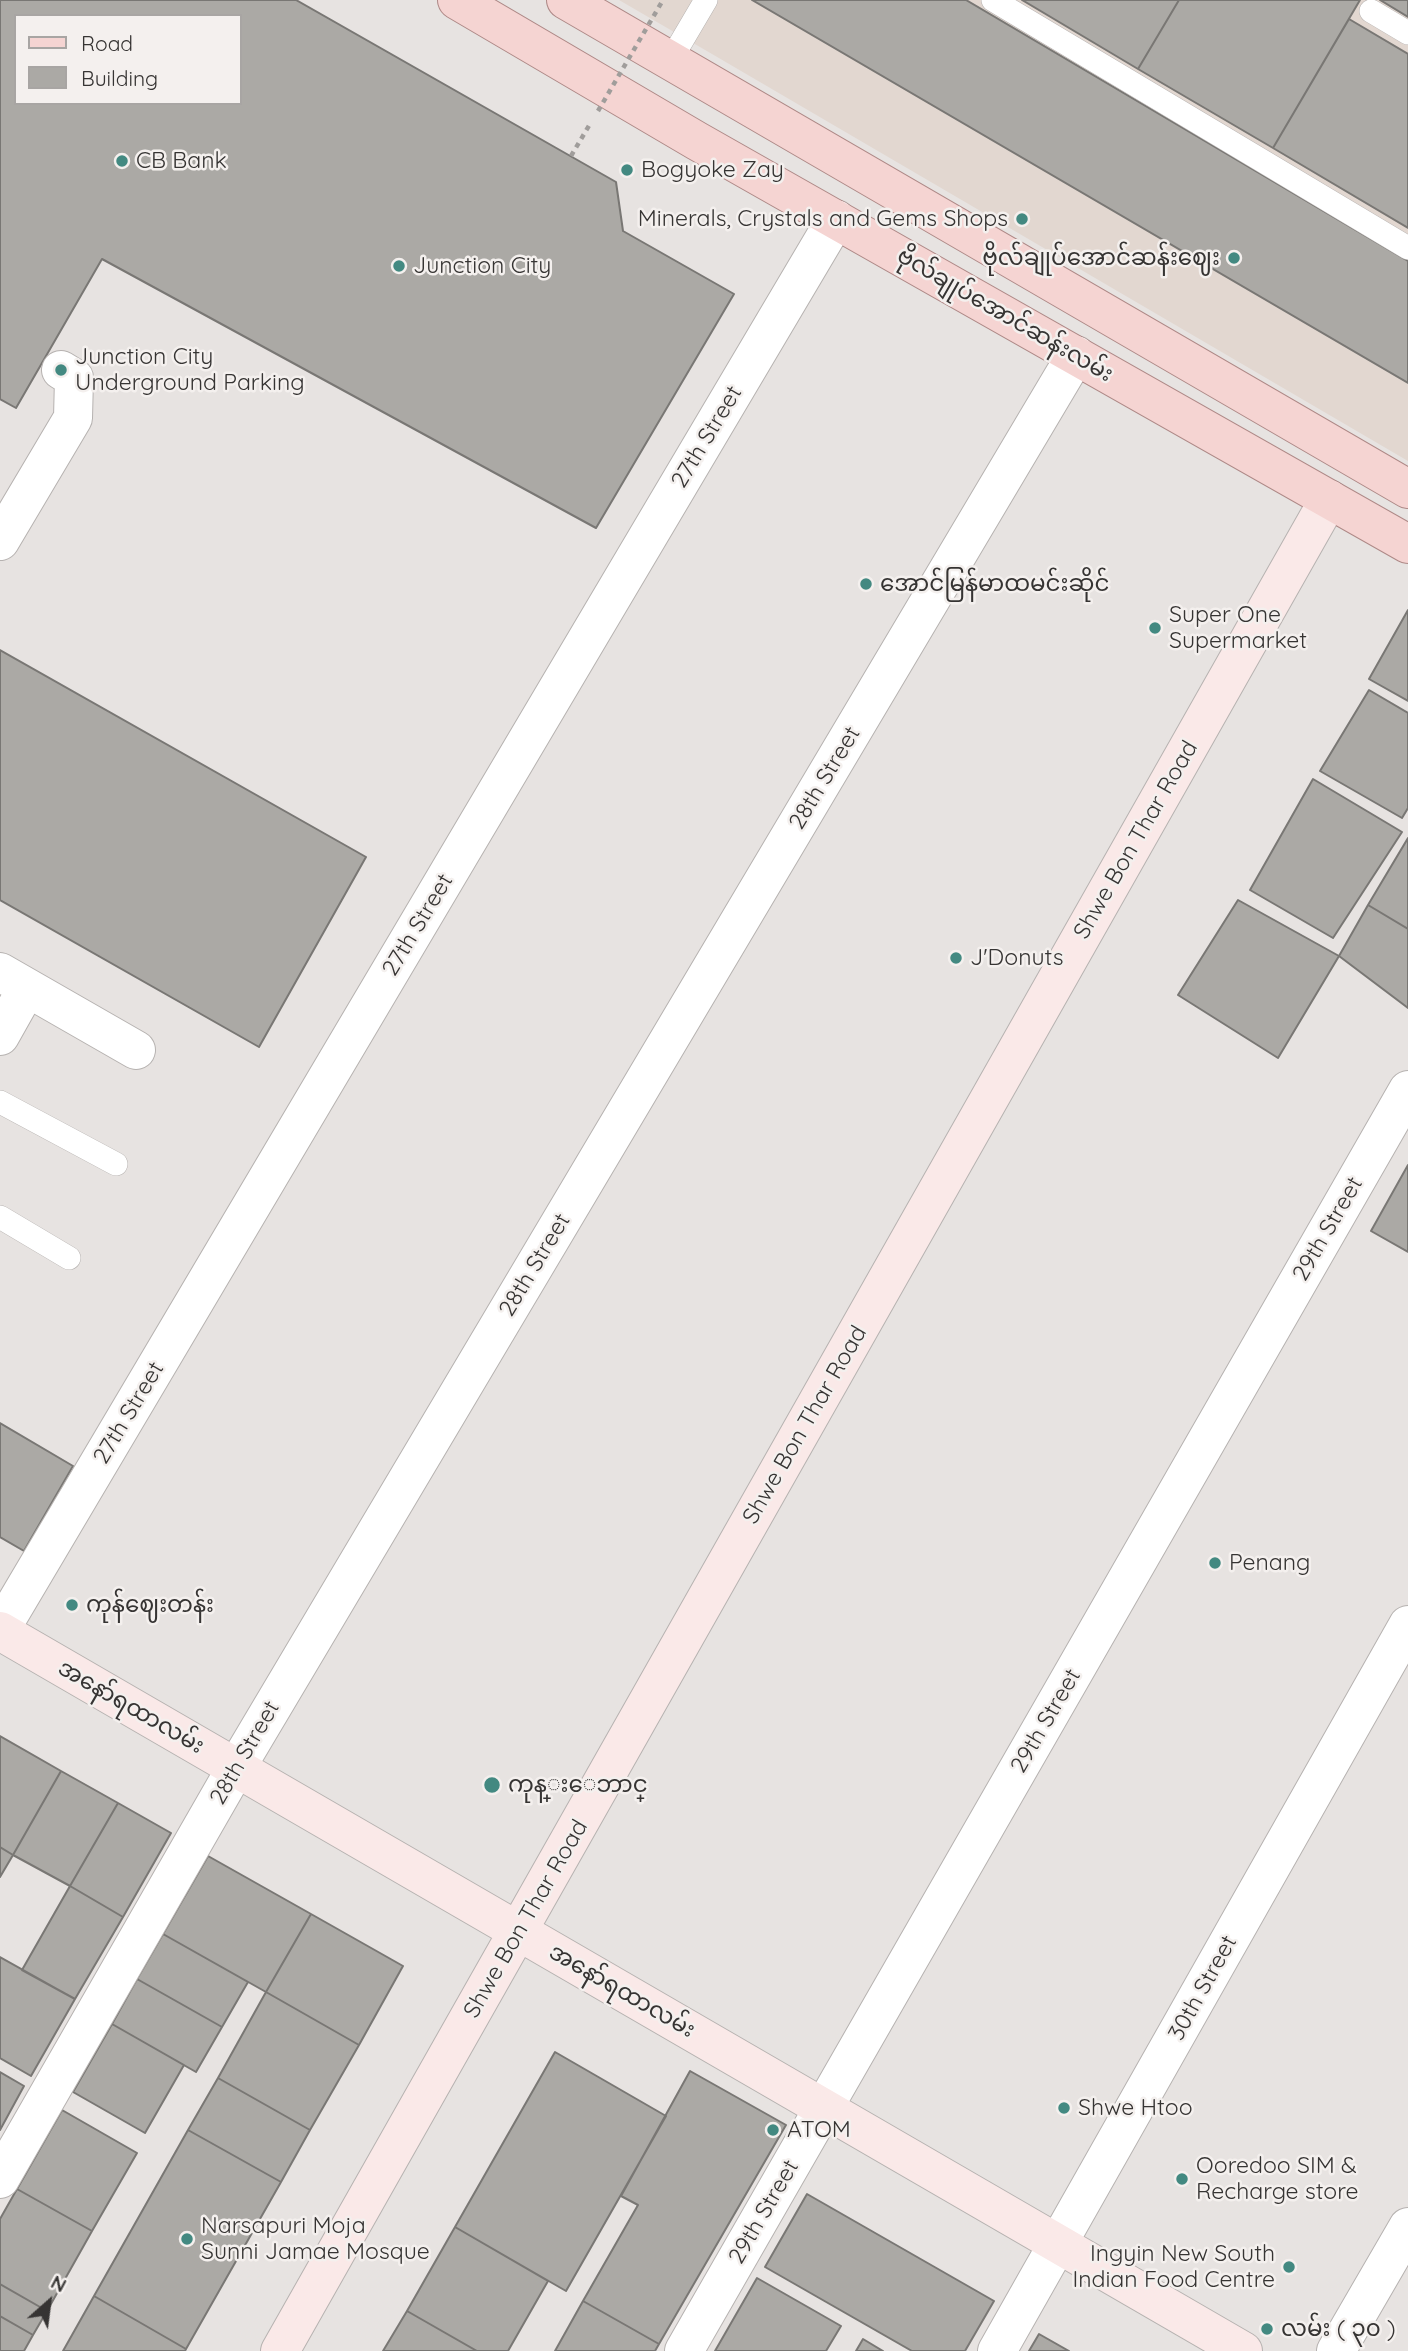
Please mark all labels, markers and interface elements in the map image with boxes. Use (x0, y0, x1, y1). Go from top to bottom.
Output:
legend (14, 14, 242, 105)
text: Road (81, 30, 133, 56)
text: Building (81, 65, 158, 91)
place label: CB Bank (136, 147, 227, 175)
marker: CB Bank (114, 153, 130, 169)
place label: Bogyoke Zay (641, 156, 784, 184)
marker: Bogyoke Zay (619, 162, 635, 178)
place label: Minerals, Crystals and Gems Shops (638, 205, 1008, 233)
marker: Minerals, Crystals and Gems Shops (1014, 211, 1030, 227)
street label: ဗိုလ်ချုပ်အောင်ဆန်းလမ်း (892, 242, 1118, 388)
place label: ဗိုလ်ချုပ်အောင်ဆန်းဈေး (982, 244, 1220, 272)
marker: ဗိုလ်ချုပ်အောင်ဆန်းဈေး (1226, 250, 1242, 266)
place label: Junction City (413, 252, 551, 280)
marker: Junction City (391, 258, 407, 274)
place label: Junction City Underground Parking (75, 343, 305, 397)
marker: Junction City Underground Parking (53, 362, 69, 378)
street label: 27th Street (666, 381, 748, 493)
place label: အောင်မြန်မာထမင်းဆိုင် (880, 570, 1109, 598)
marker: အောင်မြန်မာထမင်းဆိုင် (858, 576, 874, 592)
place label: Super One Supermarket (1169, 601, 1307, 655)
marker: Super One Supermarket (1147, 620, 1163, 636)
street label: 28th Street (784, 722, 866, 834)
street label: Shwe Bon Thar Road (1068, 736, 1204, 944)
street label: 27th Street (377, 869, 459, 981)
place label: J'Donuts (970, 944, 1064, 972)
marker: J'Donuts (948, 950, 964, 966)
street label: 29th Street (1287, 1172, 1369, 1286)
street label: 28th Street (494, 1209, 576, 1321)
street label: Shwe Bon Thar Road (737, 1321, 873, 1529)
street label: 27th Street (88, 1357, 170, 1469)
place label: Penang (1229, 1549, 1310, 1577)
marker: Penang (1207, 1555, 1223, 1571)
place label: ကုန်ဈေးတန်း (86, 1591, 214, 1619)
marker: ကုန်ဈေးတန်း (64, 1597, 80, 1613)
street label: အနော်ရထာလမ်း (53, 1654, 209, 1760)
street label: 29th Street (1005, 1664, 1087, 1778)
street label: 28th Street (204, 1696, 286, 1810)
place label: ကုန္းေဘာင္ (508, 1771, 648, 1799)
marker: ကုန္းေဘာင္ (482, 1775, 502, 1795)
street label: Shwe Bon Thar Road (458, 1815, 594, 2023)
street label: 30th Street (1163, 1931, 1243, 2045)
street label: အနော်ရထာလမ်း (544, 1938, 700, 2044)
place label: Shwe Htoo (1078, 2094, 1193, 2122)
marker: Shwe Htoo (1056, 2100, 1072, 2116)
place label: ATOM (787, 2116, 851, 2144)
marker: ATOM (765, 2122, 781, 2138)
place label: Ooredoo SIM & Recharge store (1196, 2152, 1359, 2206)
street label: 29th Street (723, 2155, 805, 2269)
marker: Ooredoo SIM & Recharge store (1174, 2171, 1190, 2187)
place label: Narsapuri Moja Sunni Jamae Mosque (201, 2212, 430, 2266)
marker: Narsapuri Moja Sunni Jamae Mosque (179, 2231, 195, 2247)
place label: Ingyin New South Indian Food Centre (1072, 2240, 1275, 2294)
marker: Ingyin New South Indian Food Centre (1281, 2259, 1297, 2275)
north arrow (14, 2267, 84, 2337)
text: N (47, 2270, 71, 2297)
place label: လမ်း ( ၃၀ ) (1281, 2315, 1396, 2343)
marker: လမ်း ( ၃၀ ) (1259, 2321, 1275, 2337)

